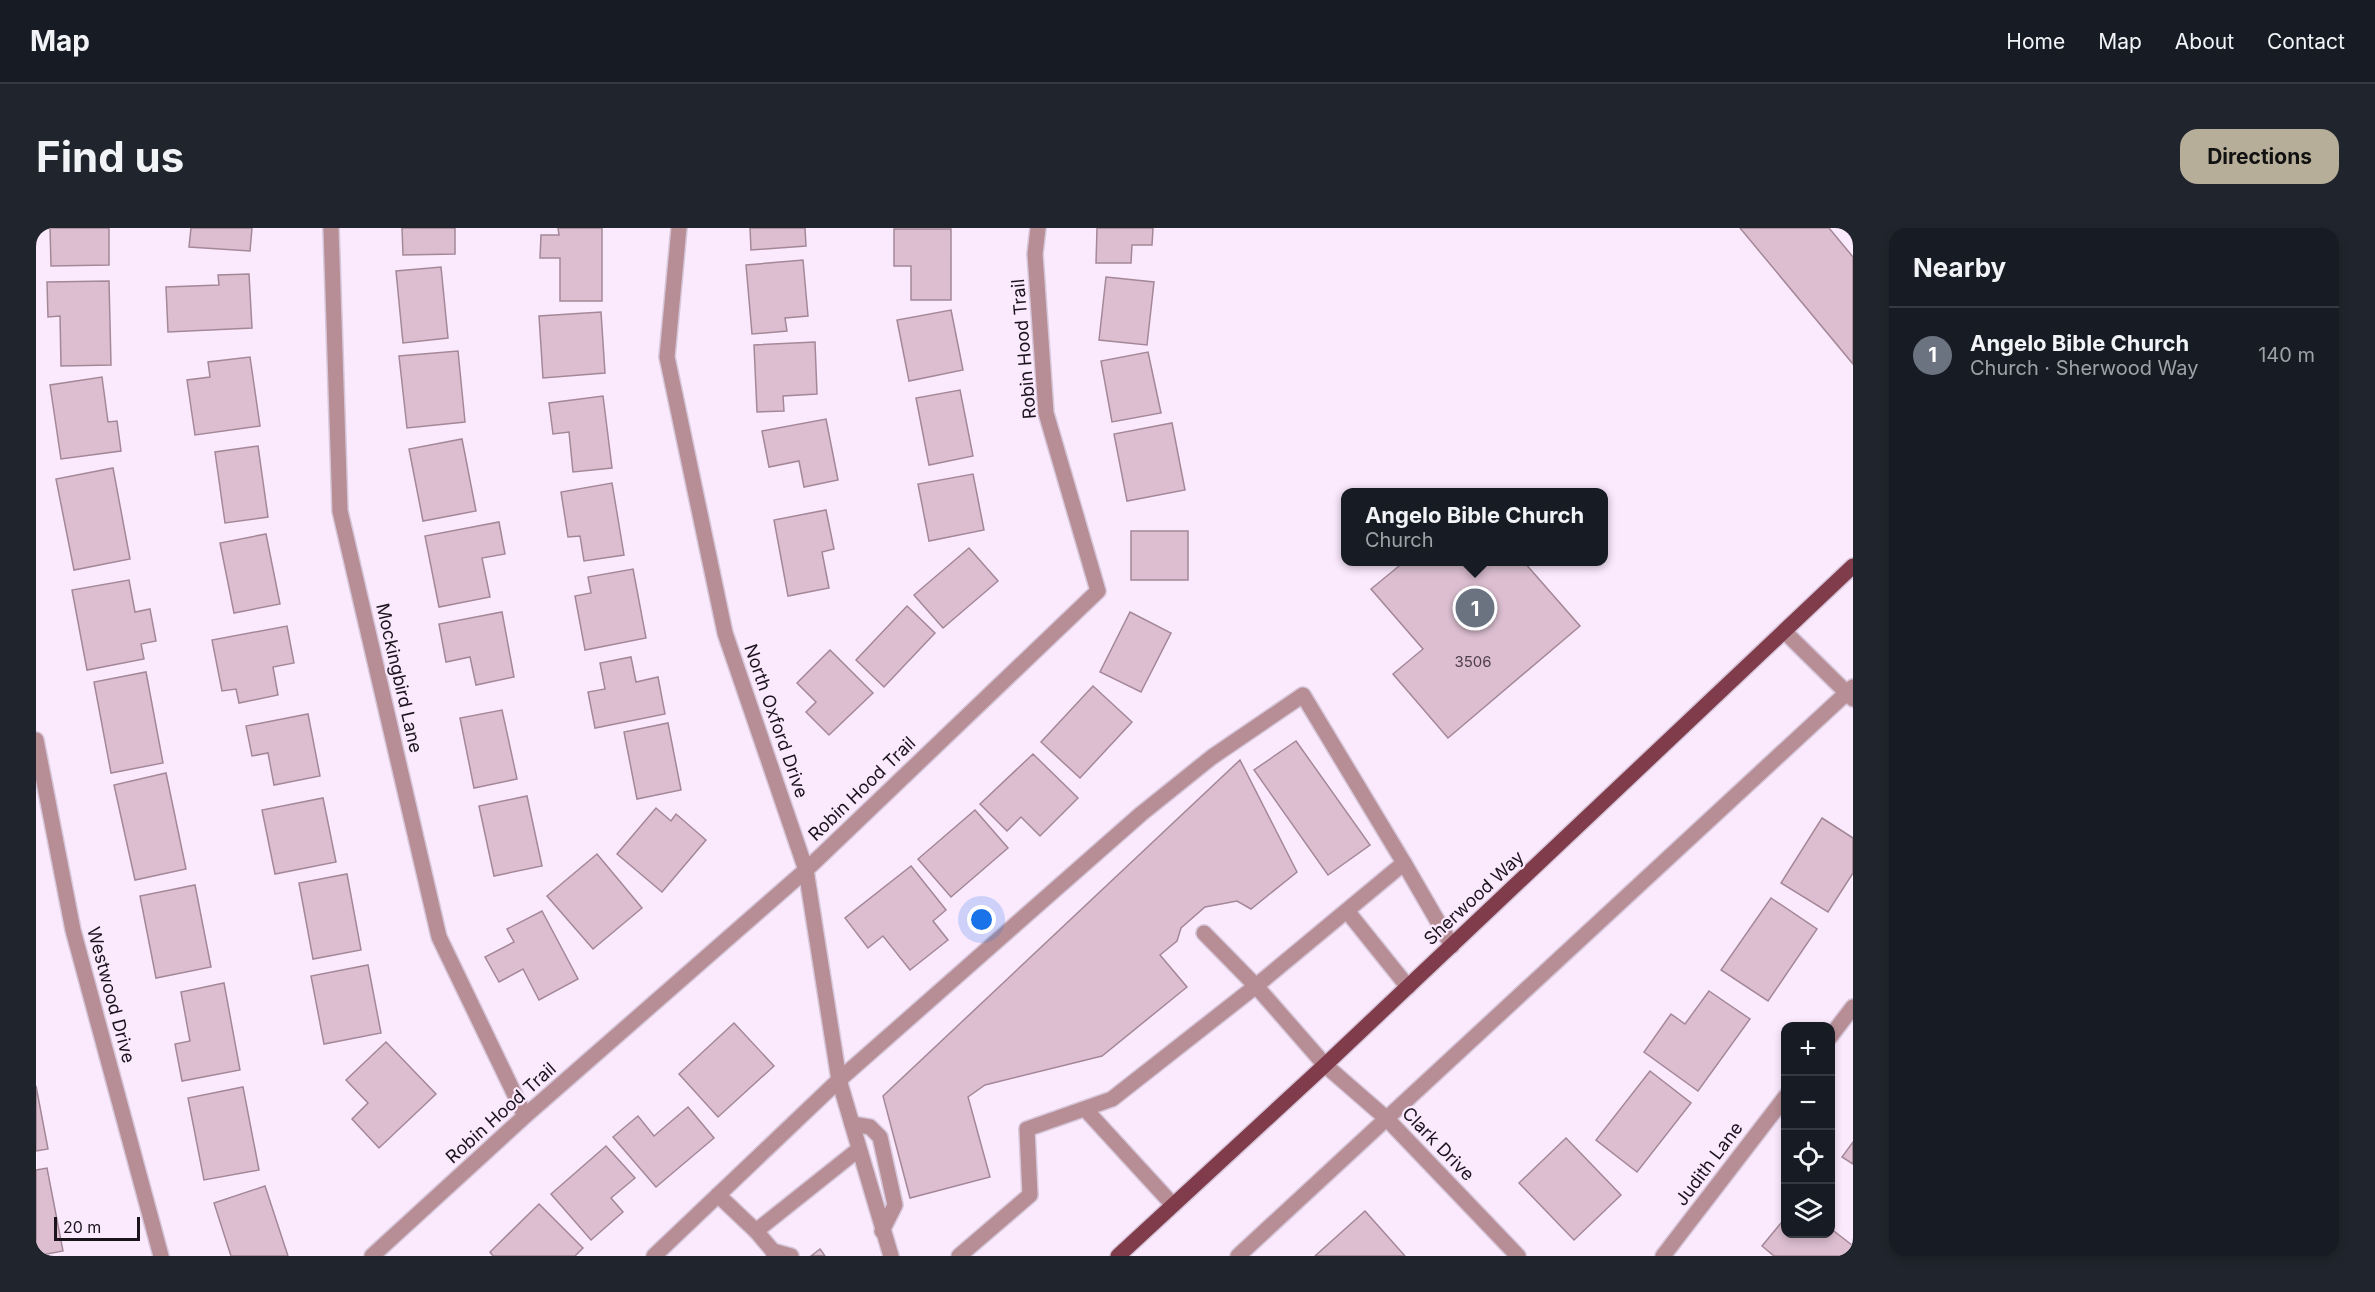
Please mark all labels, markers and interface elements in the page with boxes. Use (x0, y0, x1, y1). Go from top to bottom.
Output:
text: Map (30, 24, 90, 58)
text: Home (2006, 29, 2065, 54)
text: Map (2098, 29, 2142, 54)
text: About (2175, 29, 2234, 54)
text: Contact (2267, 29, 2345, 54)
button: Directions (2180, 129, 2339, 184)
text: Find us (36, 131, 184, 182)
text: Nearby (1913, 252, 2006, 283)
street label: Robin Hood Trail (1007, 278, 1040, 420)
text: Angelo Bible Church (1970, 330, 2189, 356)
text: 1 (1928, 343, 1937, 367)
text: 140 m (2258, 343, 2315, 367)
text: Church · Sherwood Way (1970, 356, 2198, 380)
popup (1341, 488, 1608, 566)
text: Angelo Bible Church (1365, 502, 1584, 528)
text: Church (1365, 528, 1434, 552)
pin: 1 (1456, 586, 1494, 631)
street label: Mockingbird Lane (372, 601, 427, 755)
street label: North Oxford Drive (740, 641, 813, 800)
house number: 3506 (1454, 652, 1492, 671)
street label: Robin Hood Trail (804, 732, 919, 845)
street label: Sherwood Way (1420, 846, 1528, 949)
your location (967, 905, 996, 934)
street label: Westwood Drive (83, 925, 140, 1065)
map controls (1781, 1022, 1835, 1238)
button: + (1781, 1022, 1835, 1076)
street label: Robin Hood Trail (441, 1058, 560, 1167)
button: − (1781, 1076, 1835, 1130)
street label: Clark Drive (1398, 1102, 1479, 1185)
street label: Judith Lane (1670, 1118, 1747, 1210)
button: locate (1781, 1130, 1835, 1184)
button: layers (1781, 1184, 1835, 1238)
scale bar (54, 1214, 140, 1242)
text: 20 m (63, 1217, 101, 1237)

